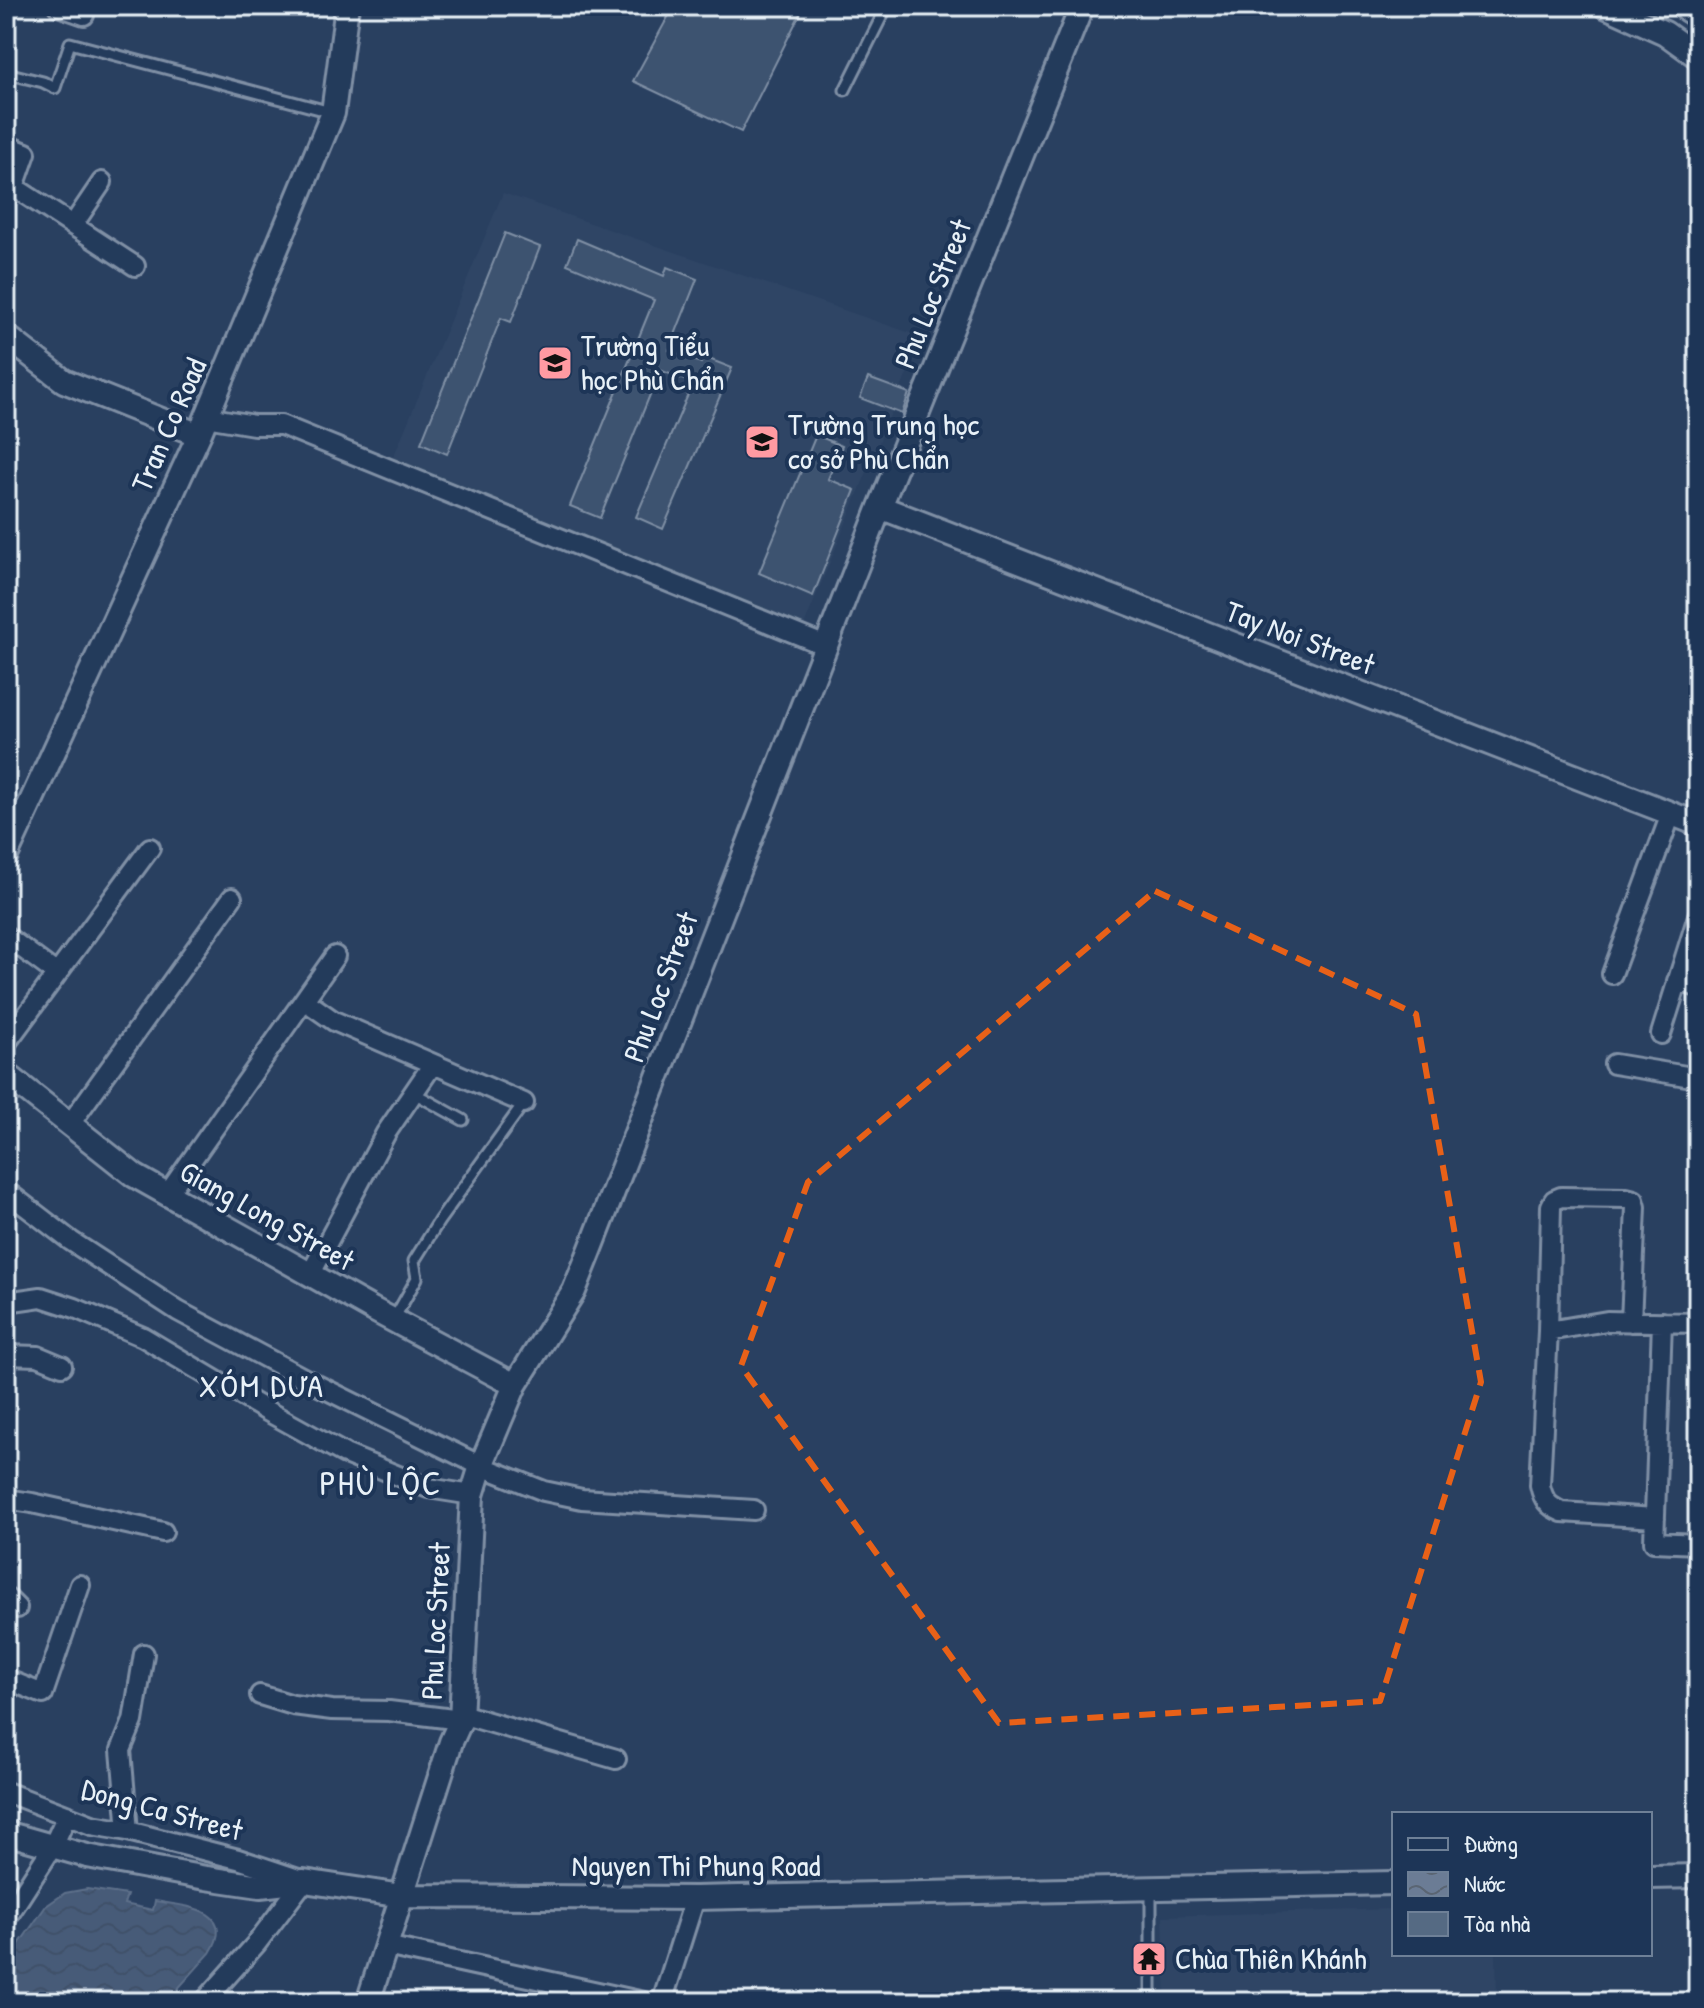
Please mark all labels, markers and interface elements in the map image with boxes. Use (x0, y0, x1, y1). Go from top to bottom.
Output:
street label: Phu Loc Street (884, 212, 980, 374)
place label: Trường Tiểu học Phù Chẩn (581, 325, 725, 399)
school or university icon: Trường Tiểu học Phù Chẩn (536, 344, 574, 382)
street label: Tran Co Road (121, 351, 215, 498)
place label: Trường Trung học cơ sở Phù Chẩn (788, 404, 980, 478)
school or university icon: Trường Trung học cơ sở Phù Chẩn (743, 423, 781, 461)
street label: Tay Noi Street (1220, 590, 1381, 684)
street label: Phu Loc Street (613, 905, 707, 1067)
street label: Giang Long Street (173, 1151, 362, 1280)
district label: XÓM DƯA (199, 1364, 325, 1407)
district label: PHÙ LỘC (320, 1460, 442, 1506)
street label: Phu Loc Street (411, 1541, 459, 1701)
street label: Dong Ca Street (77, 1768, 248, 1850)
legend (1392, 1812, 1652, 1956)
text: Đường (1464, 1827, 1518, 1859)
street label: Nguyen Thi Phung Road (572, 1845, 821, 1885)
text: Nước (1464, 1867, 1506, 1899)
text: Tòa nhà (1464, 1907, 1530, 1939)
place label: Chùa Thiên Khánh (1175, 1938, 1367, 1978)
temple icon: Chùa Thiên Khánh (1130, 1940, 1168, 1978)

